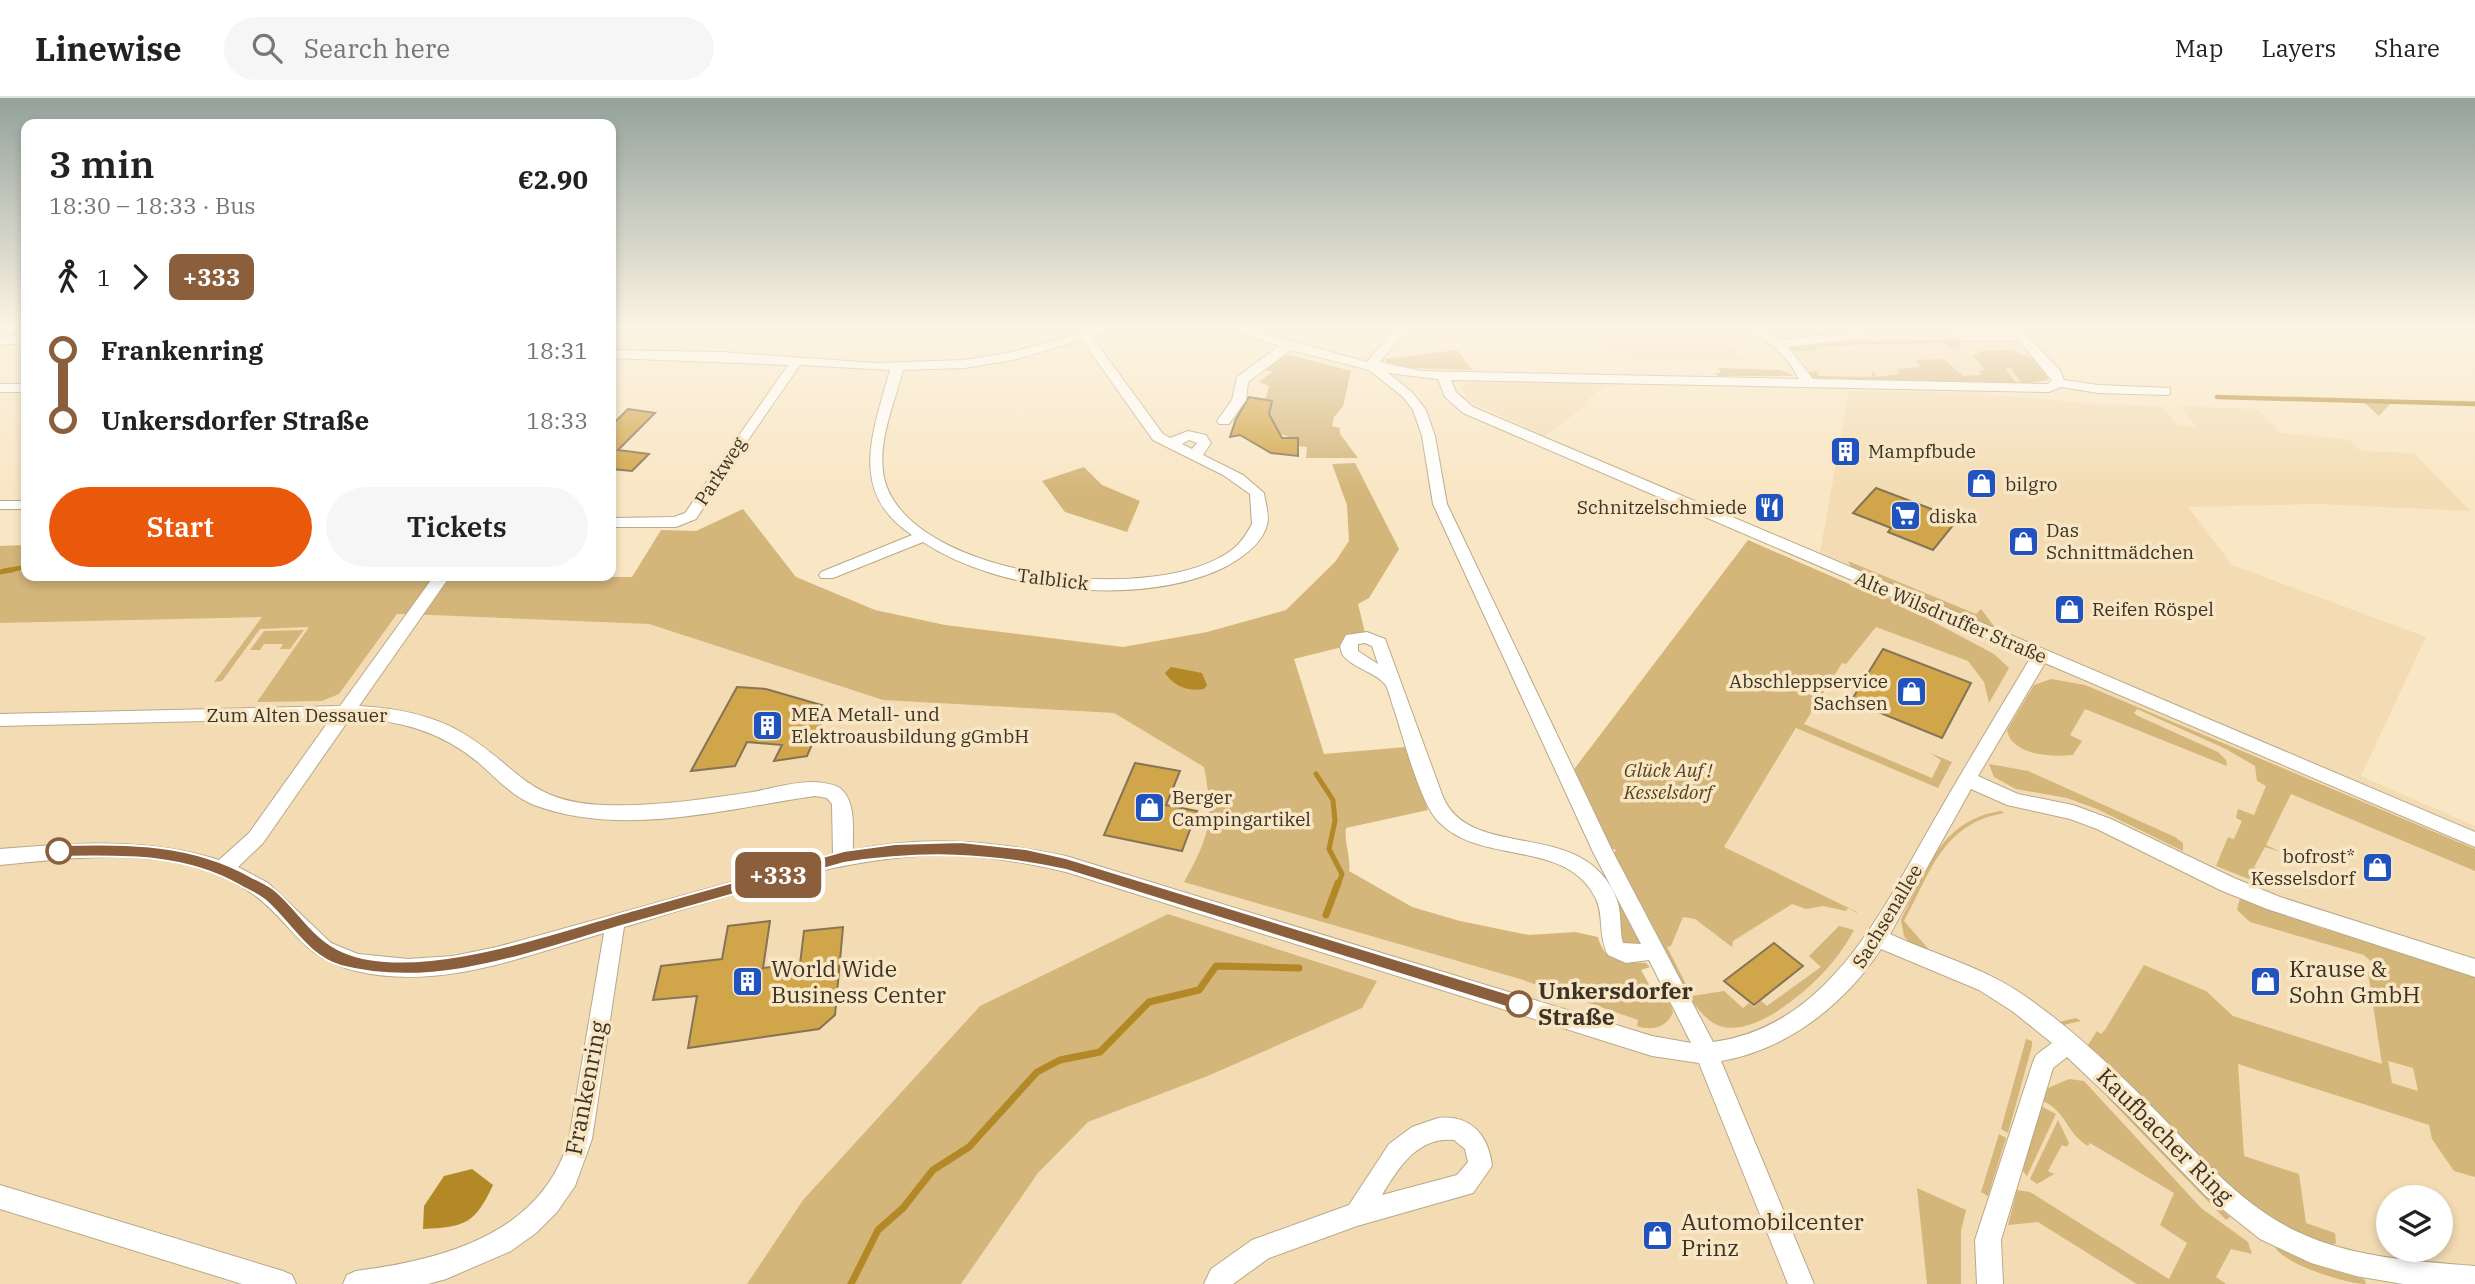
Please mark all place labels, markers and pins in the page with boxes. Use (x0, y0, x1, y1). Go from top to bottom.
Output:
building icon: Mampfbude (1828, 434, 1862, 468)
place label: Mampfbude (1868, 439, 1976, 463)
shop icon: bilgro (1965, 467, 1999, 501)
place label: bilgro (2005, 472, 2058, 496)
restaurant icon: Schnitzelschmiede (1753, 490, 1787, 524)
place label: Schnitzelschmiede (1577, 495, 1747, 519)
supermarket icon: diska (1889, 499, 1923, 533)
place label: diska (1929, 504, 1977, 528)
place label: Das Schnittmädchen (2046, 518, 2194, 564)
shop icon: Das Schnittmädchen (2006, 524, 2040, 558)
shop icon: Reifen Röspel (2052, 592, 2086, 626)
place label: Reifen Röspel (2092, 597, 2214, 621)
place label: Abschleppservice Sachsen (1729, 669, 1888, 715)
shop icon: Abschleppservice Sachsen (1894, 675, 1928, 709)
place label: MEA Metall- und Elektroausbildung gGmbH (791, 702, 1029, 748)
building icon: MEA Metall- und Elektroausbildung gGmbH (751, 708, 785, 742)
place label: Berger Campingartikel (1172, 785, 1311, 831)
shop icon: Berger Campingartikel (1132, 791, 1166, 825)
unlabelled marker (46, 838, 72, 864)
place label: bofrost* Kesselsdorf (2251, 844, 2356, 890)
shop icon: bofrost* Kesselsdorf (2361, 850, 2395, 884)
place label: World Wide Business Center (771, 953, 946, 1009)
place label: Krause & Sohn GmbH (2289, 953, 2420, 1009)
building icon: World Wide Business Center (731, 965, 765, 999)
shop icon: Krause & Sohn GmbH (2249, 965, 2283, 999)
place label: Unkersdorfer Straße (1538, 975, 1694, 1031)
marker: Unkersdorfer Straße (1506, 991, 1532, 1017)
place label: Automobilcenter Prinz (1681, 1206, 1864, 1262)
shop icon: Automobilcenter Prinz (1641, 1218, 1675, 1252)

